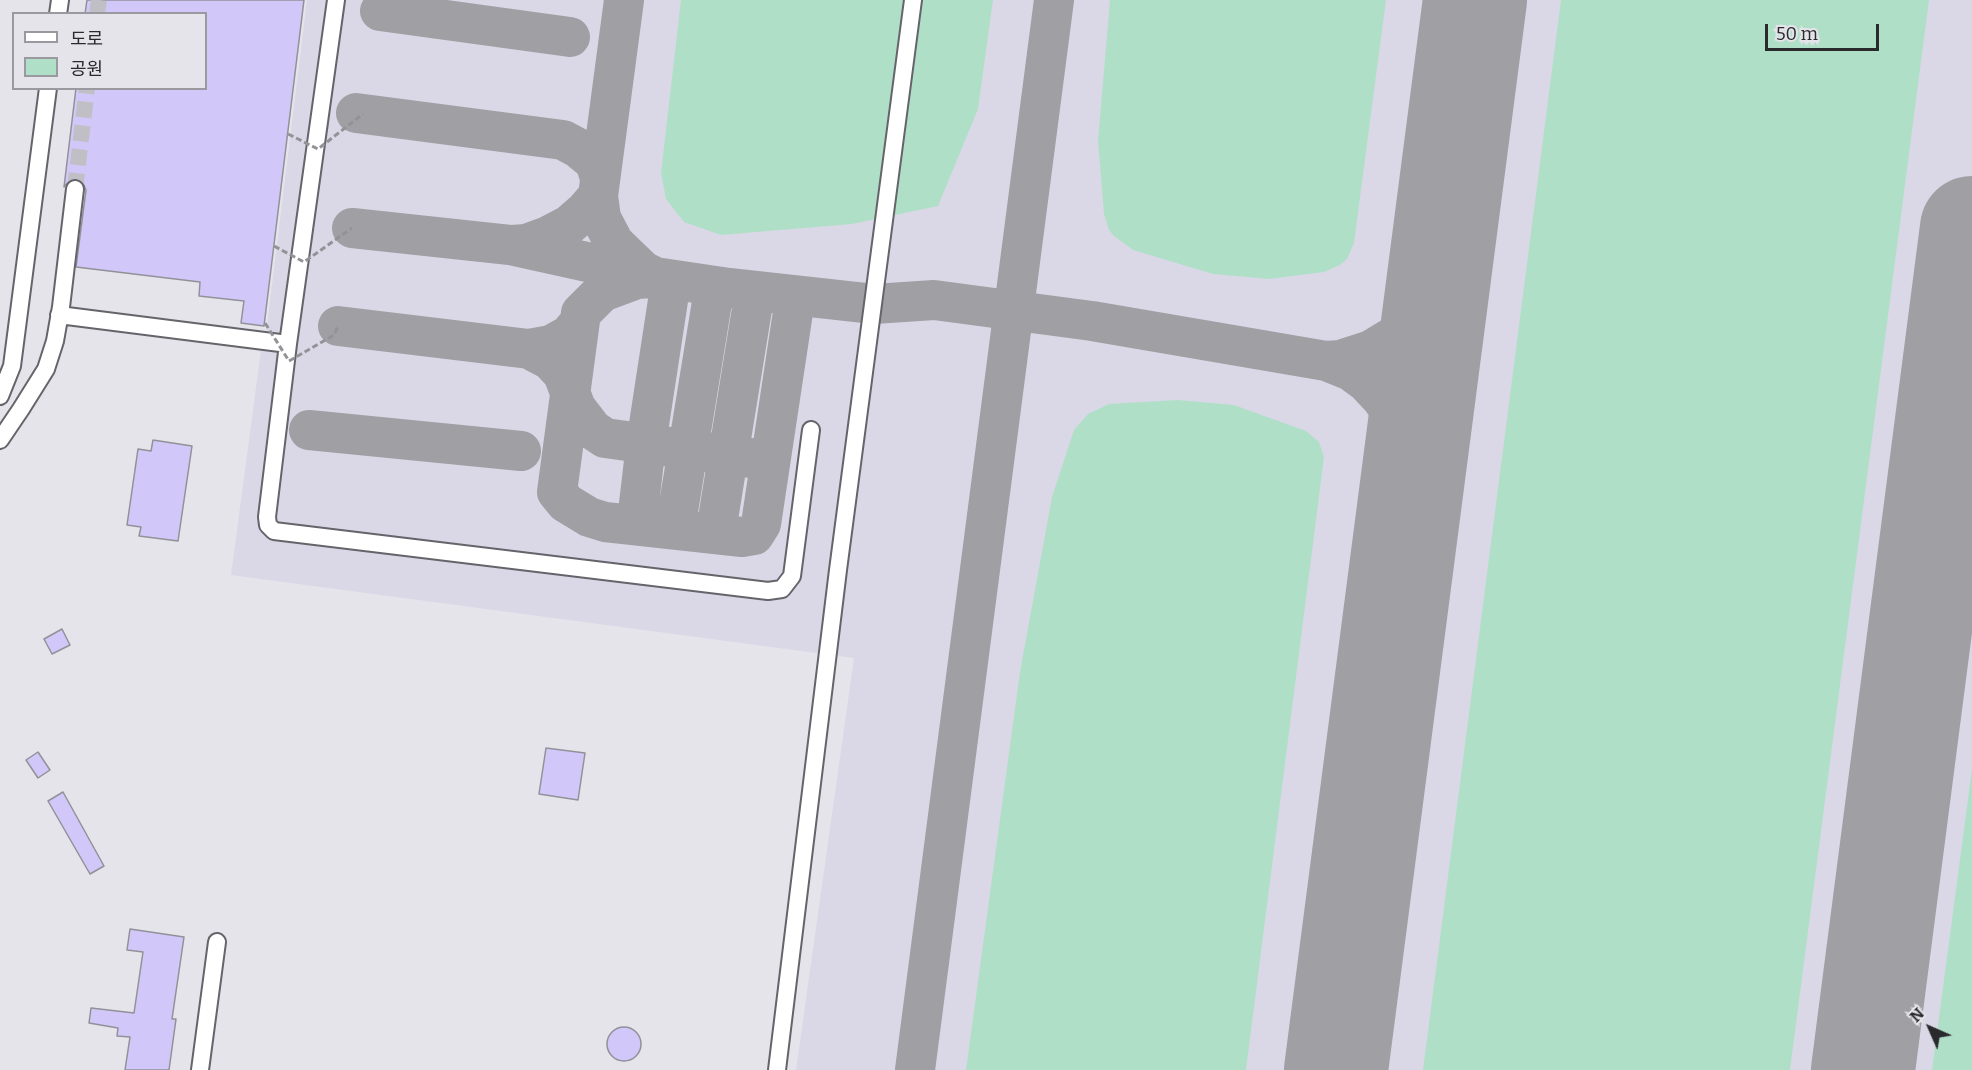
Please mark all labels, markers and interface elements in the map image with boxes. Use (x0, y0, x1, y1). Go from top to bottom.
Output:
legend (12, 12, 207, 90)
scale bar (1768, 12, 1882, 50)
text: 50 m (1776, 23, 1818, 45)
text: 도로 (70, 28, 103, 50)
text: 공원 (70, 58, 103, 80)
north arrow (1900, 998, 1960, 1058)
text: N (1906, 1004, 1928, 1026)

